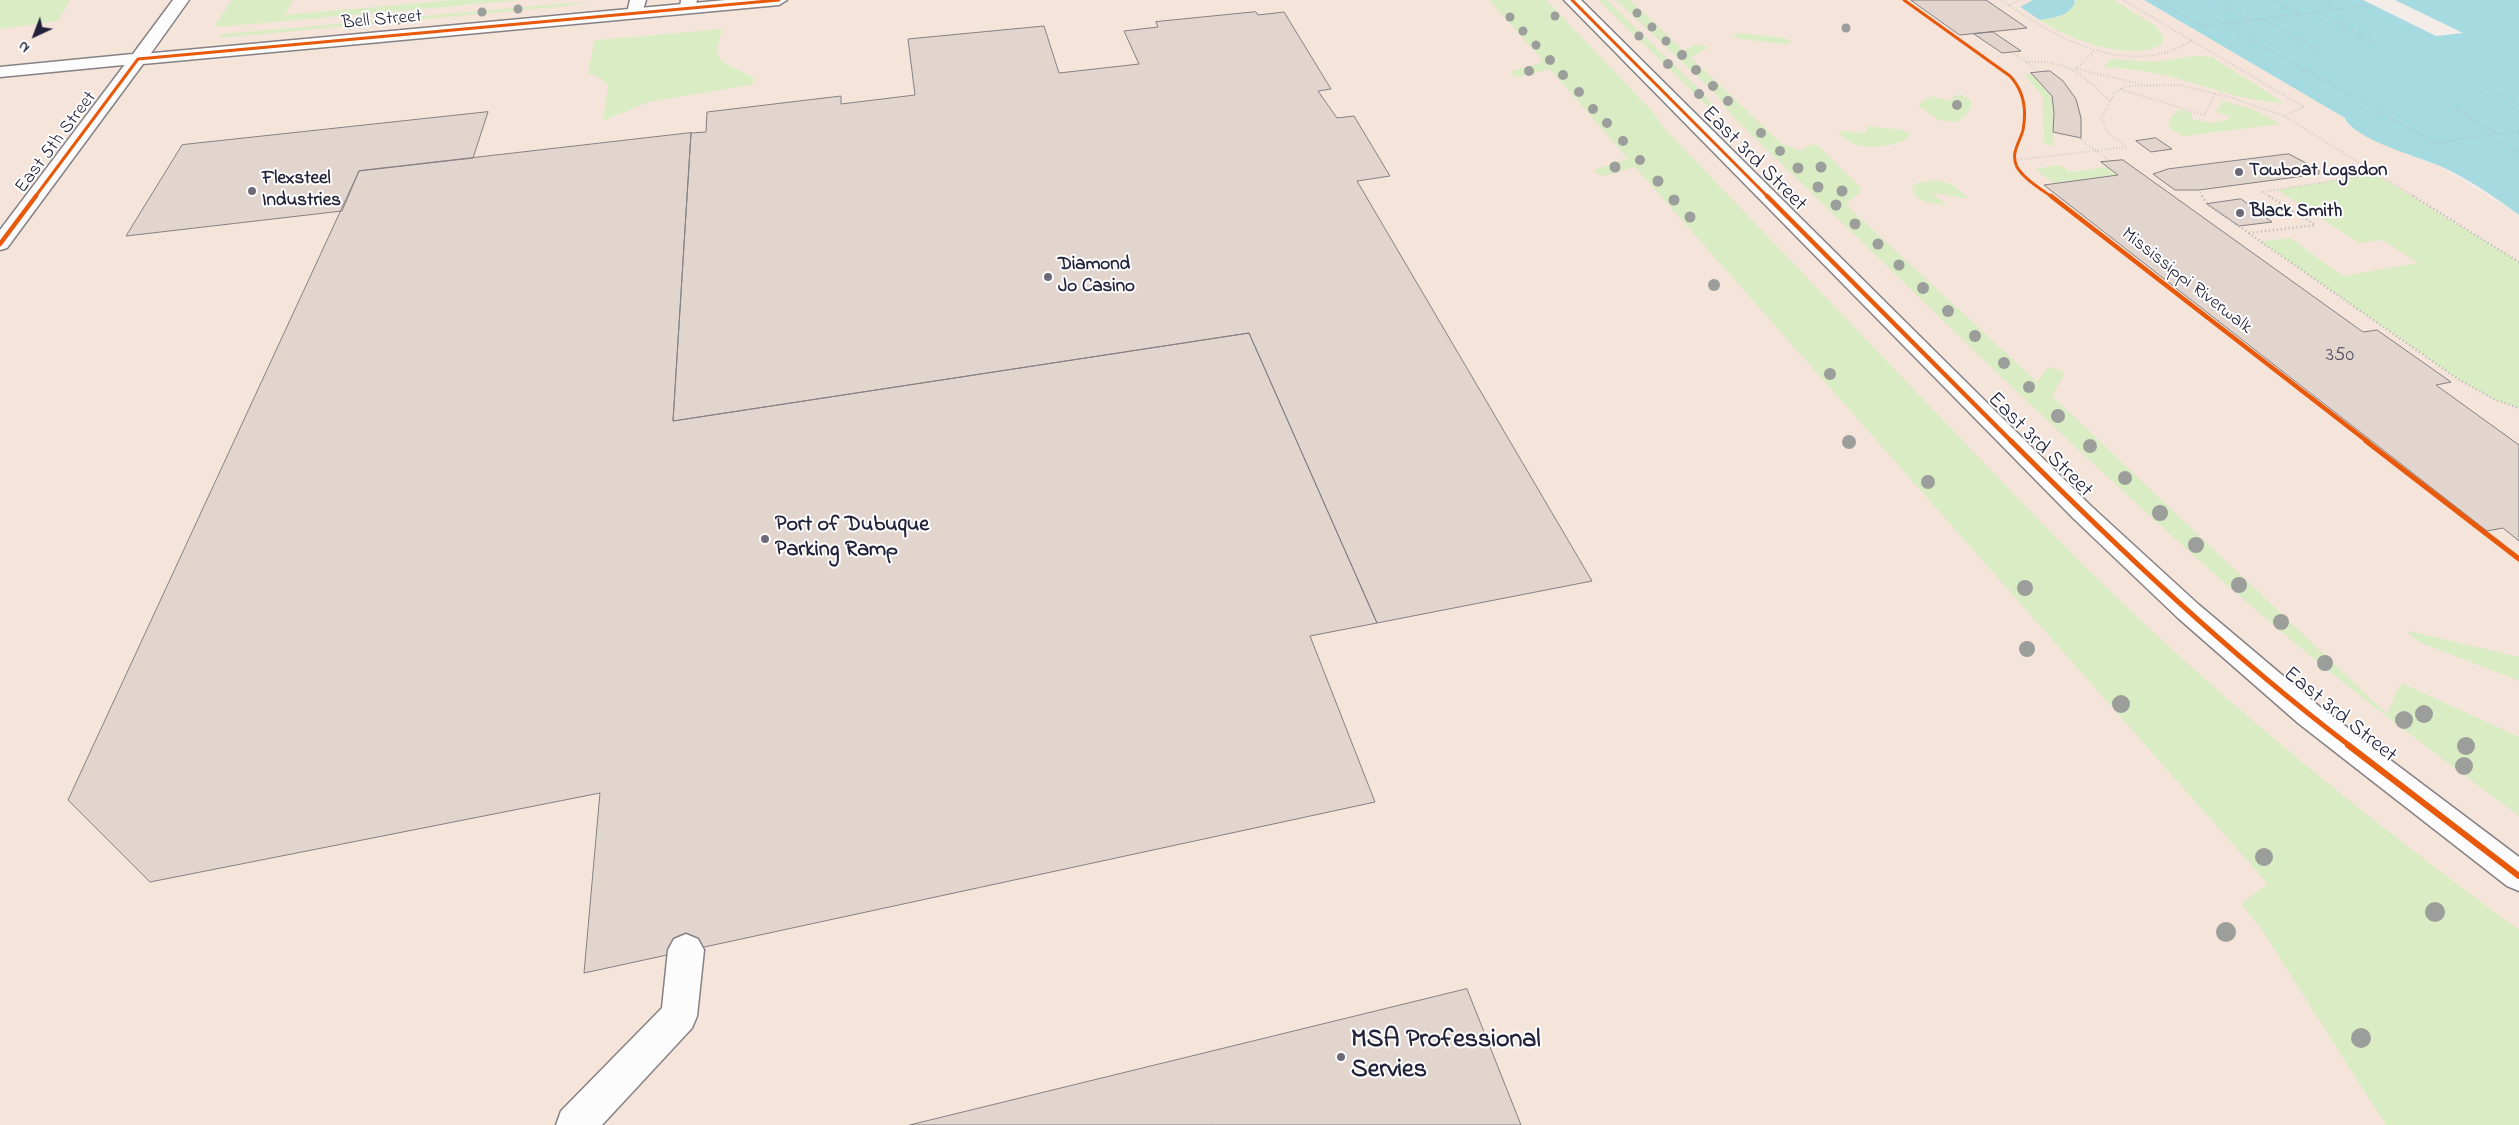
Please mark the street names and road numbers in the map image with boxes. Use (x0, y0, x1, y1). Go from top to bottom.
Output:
street label: Bell Street (341, 6, 423, 36)
street label: East 5th Street (11, 88, 103, 198)
street label: East 3rd Street (1695, 102, 1811, 218)
street label: Mississippi Riverwalk (2116, 224, 2256, 340)
street label: East 3rd Street (1981, 388, 2097, 504)
street label: East 3rd Street (2277, 662, 2401, 770)

